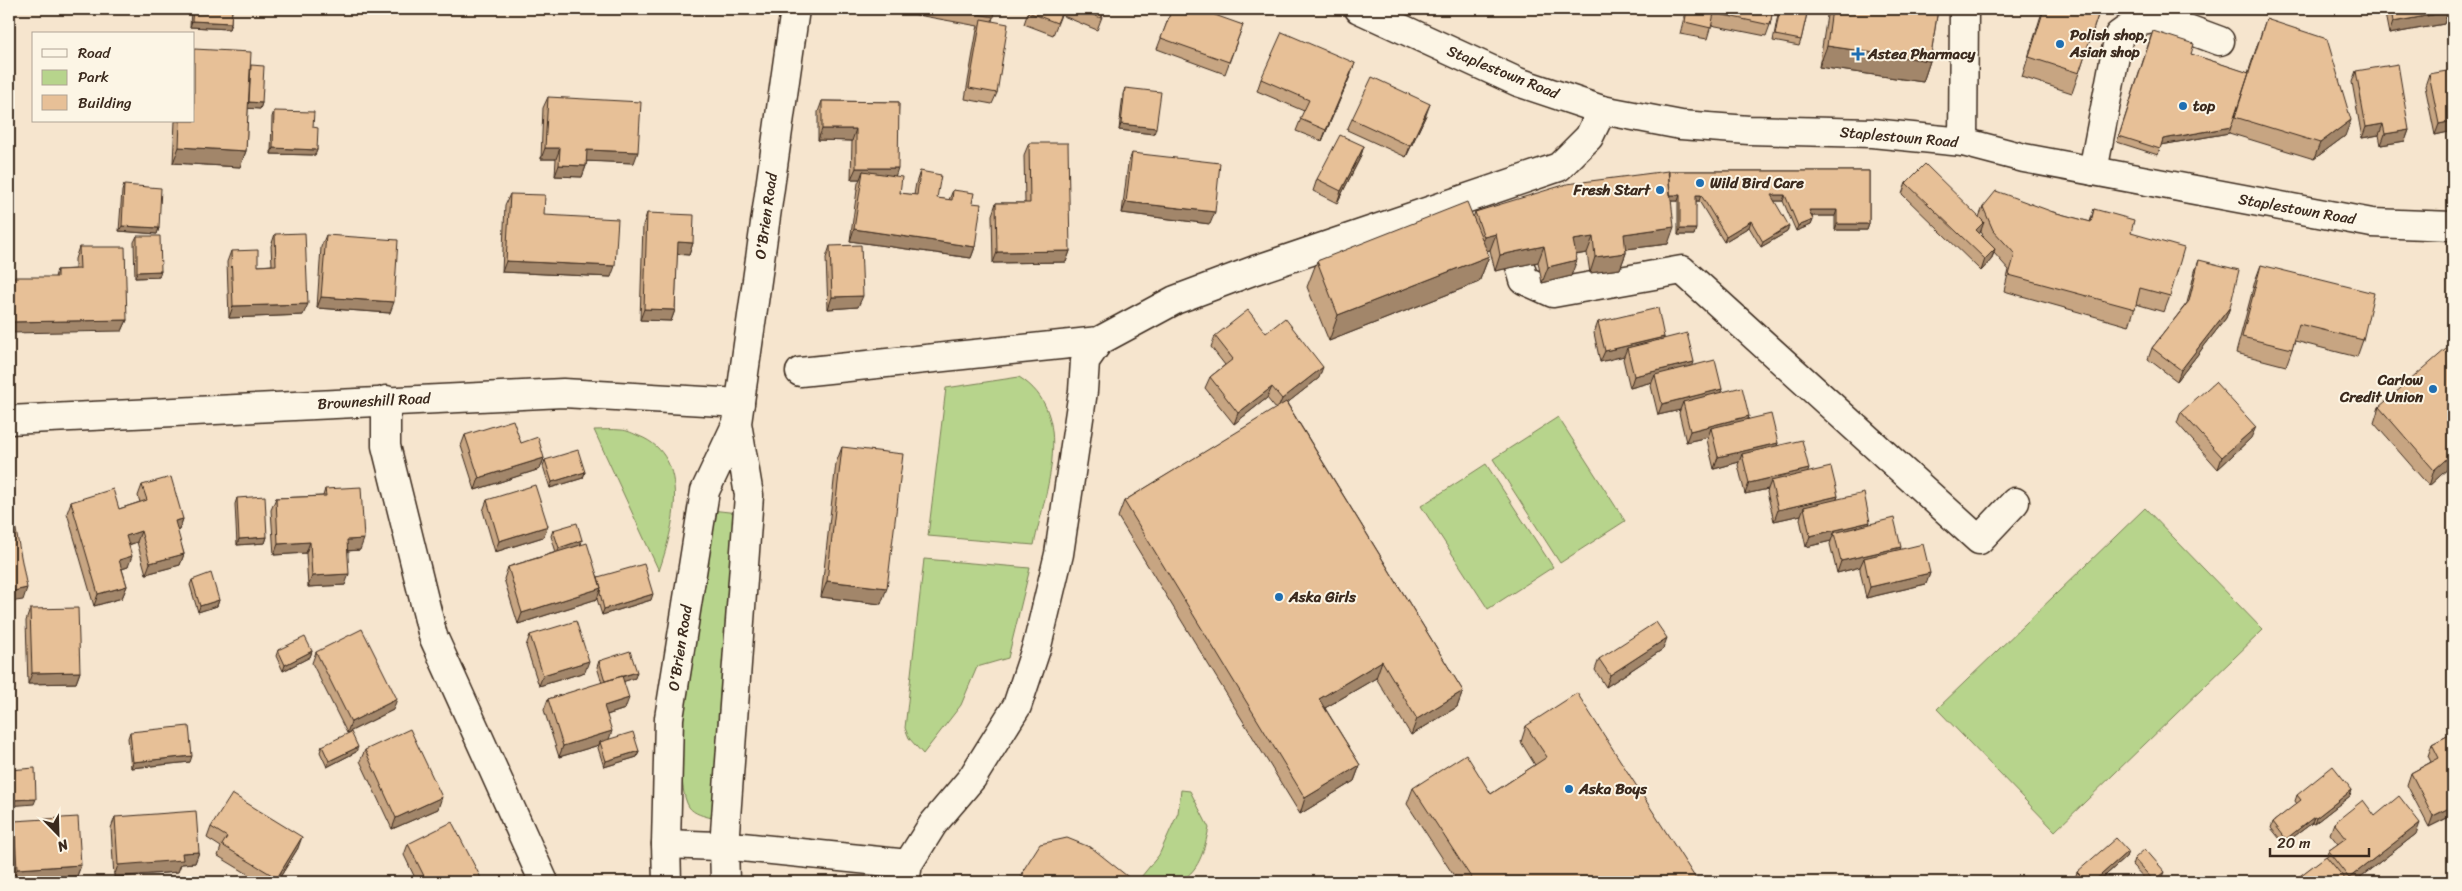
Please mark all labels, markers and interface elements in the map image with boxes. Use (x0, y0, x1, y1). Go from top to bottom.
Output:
place label: Polish shop, Asian shop (2069, 22, 2148, 65)
legend (32, 32, 195, 122)
street label: Staplestown Road (1443, 38, 1564, 107)
marker: Polish shop, Asian shop (2054, 38, 2066, 50)
text: Road (78, 40, 111, 66)
place label: Astea Pharmacy (1867, 41, 1977, 67)
marker: Astea Pharmacy (1852, 48, 1864, 60)
text: Park (78, 64, 109, 90)
text: Building (78, 90, 132, 116)
place label: top (2193, 93, 2215, 119)
marker: top (2177, 100, 2189, 112)
street label: Staplestown Road (1839, 119, 1960, 155)
street label: O'Brien Road (747, 170, 785, 261)
place label: Wild Bird Care (1710, 170, 1804, 196)
place label: Fresh Start (1573, 177, 1651, 203)
marker: Wild Bird Care (1694, 177, 1706, 189)
marker: Fresh Start (1654, 184, 1666, 196)
street label: Staplestown Road (2236, 186, 2359, 232)
place label: Carlow Credit Union (2339, 367, 2424, 410)
marker: Carlow Credit Union (2427, 383, 2439, 395)
street label: Browneshill Road (317, 385, 432, 417)
place label: Aska Girls (1288, 584, 1357, 610)
marker: Aska Girls (1273, 591, 1285, 603)
street label: O'Brien Road (660, 602, 700, 693)
place label: Aska Boys (1578, 776, 1648, 802)
marker: Aska Boys (1563, 783, 1575, 795)
north arrow (32, 808, 82, 858)
scale bar (2270, 826, 2368, 858)
text: 20 m (2277, 830, 2311, 856)
text: N (53, 832, 73, 859)

